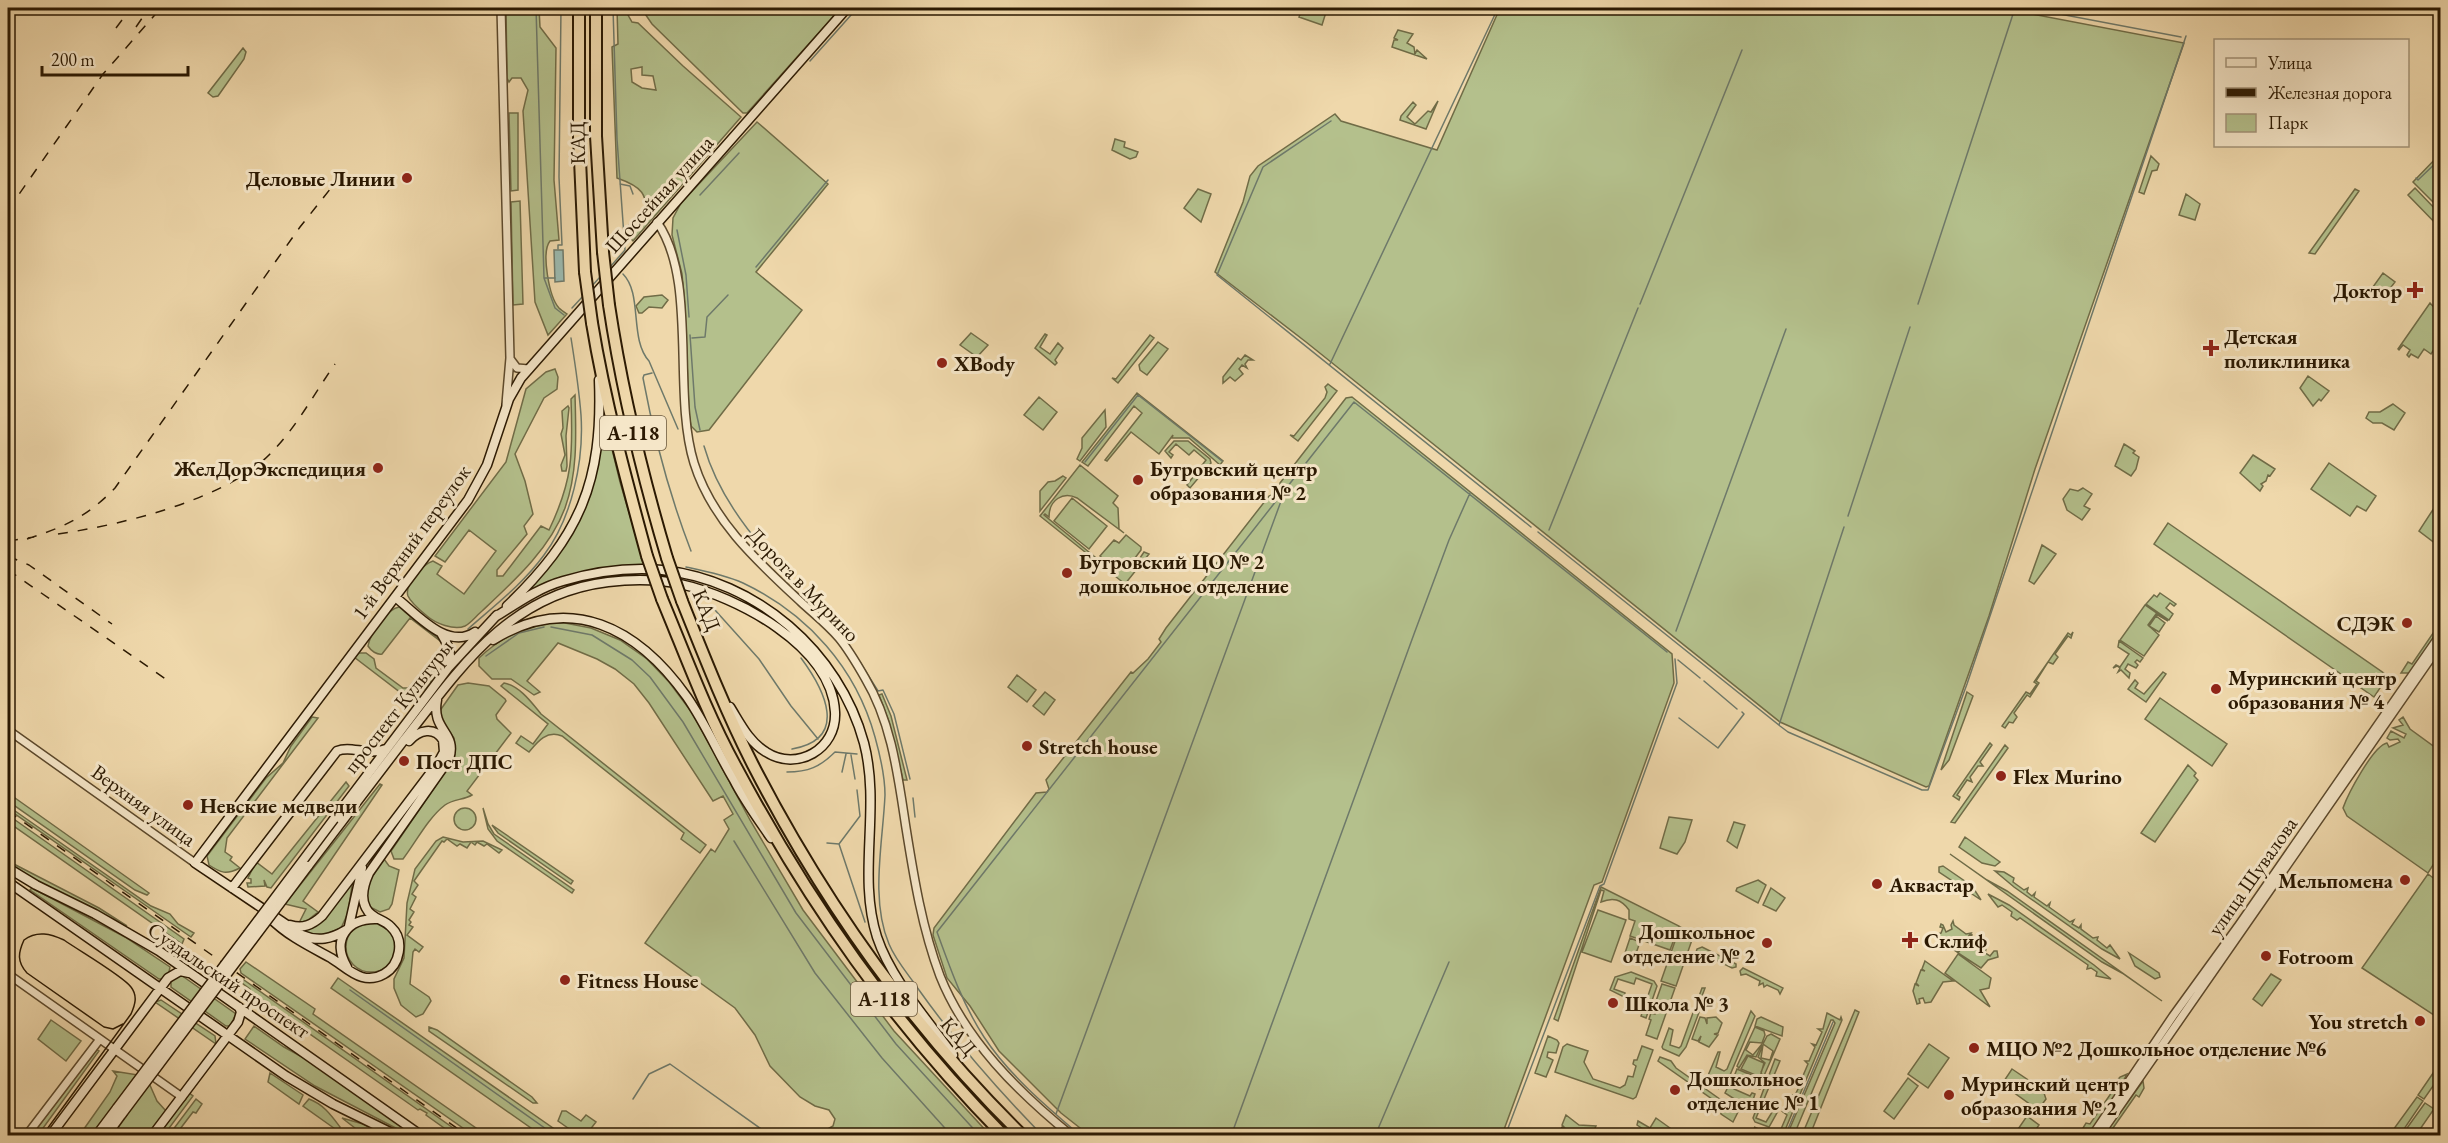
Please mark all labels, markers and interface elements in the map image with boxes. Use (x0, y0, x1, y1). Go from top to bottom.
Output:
scale bar (42, 39, 188, 77)
legend (2214, 39, 2409, 147)
text: 200 m (51, 48, 95, 71)
text: Улица (2267, 51, 2313, 74)
text: Железная дорога (2267, 81, 2393, 104)
text: Парк (2268, 111, 2308, 134)
street label: КАД (563, 121, 591, 165)
street label: Шоссейная улица (599, 129, 719, 259)
place label: Деловые Линии (246, 165, 395, 192)
marker: Деловые Линии (400, 171, 414, 185)
place label: Доктор (2333, 277, 2402, 304)
marker: Доктор (2406, 281, 2424, 299)
place label: Детская поликлиника (2224, 323, 2351, 374)
marker: Детская поликлиника (2202, 339, 2220, 357)
place label: XBody (953, 350, 1016, 377)
marker: XBody (935, 356, 949, 370)
road number: А-118 (600, 416, 666, 450)
place label: ЖелДорЭкспедиция (173, 455, 366, 482)
place label: Бугровский центр образования № 2 (1150, 455, 1318, 506)
street label: 1-й Верхний переулок (346, 459, 476, 625)
marker: ЖелДорЭкспедиция (371, 461, 385, 475)
marker: Бугровский центр образования № 2 (1131, 473, 1145, 487)
street label: Дорога в Мурино (742, 521, 866, 647)
place label: Бугровский ЦО № 2 дошкольное отделение (1079, 548, 1289, 599)
marker: Бугровский ЦО № 2 дошкольное отделение (1060, 566, 1074, 580)
street label: КАД (686, 585, 728, 635)
place label: СДЭК (2337, 610, 2396, 637)
marker: СДЭК (2400, 616, 2414, 630)
street label: проспект Культуры (337, 634, 459, 778)
place label: Муринский центр образования № 4 (2228, 664, 2397, 715)
marker: Муринский центр образования № 4 (2209, 682, 2223, 696)
place label: Stretch house (1039, 733, 1158, 760)
marker: Stretch house (1020, 739, 1034, 753)
place label: Пост ДПС (416, 748, 513, 775)
marker: Пост ДПС (397, 754, 411, 768)
street label: Верхняя улица (86, 758, 202, 852)
place label: Flex Murino (2013, 763, 2122, 790)
marker: Flex Murino (1994, 769, 2008, 783)
place label: Невские медведи (200, 792, 357, 819)
marker: Невские медведи (181, 798, 195, 812)
street label: улица Шувалова (2201, 811, 2303, 941)
place label: Мельпомена (2278, 867, 2394, 894)
place label: Аквастар (1888, 871, 1974, 898)
marker: Мельпомена (2398, 873, 2412, 887)
marker: Аквастар (1870, 877, 1884, 891)
street label: Суздальский проспект (143, 916, 316, 1045)
place label: Дошкольное отделение № 2 (1623, 918, 1755, 969)
place label: Склиф (1924, 927, 1987, 954)
marker: Склиф (1901, 931, 1919, 949)
marker: Дошкольное отделение № 2 (1760, 936, 1774, 950)
place label: Fotroom (2278, 943, 2354, 970)
marker: Fotroom (2259, 949, 2273, 963)
place label: Fitness House (577, 967, 699, 994)
marker: Fitness House (558, 973, 572, 987)
road number: А-118 (851, 982, 917, 1016)
place label: Школа № 3 (1625, 990, 1729, 1017)
marker: Школа № 3 (1606, 996, 1620, 1010)
place label: You stretch (2309, 1008, 2408, 1035)
street label: КАД (935, 1011, 983, 1061)
marker: You stretch (2413, 1014, 2427, 1028)
place label: МЦО №2 Дошкольное отделение №6 (1986, 1035, 2326, 1062)
marker: МЦО №2 Дошкольное отделение №6 (1967, 1041, 1981, 1055)
place label: Дошкольное отделение № 1 (1687, 1065, 1819, 1116)
place label: Муринский центр образования № 2 (1961, 1070, 2130, 1121)
marker: Дошкольное отделение № 1 (1668, 1083, 1682, 1097)
marker: Муринский центр образования № 2 (1942, 1088, 1956, 1102)

